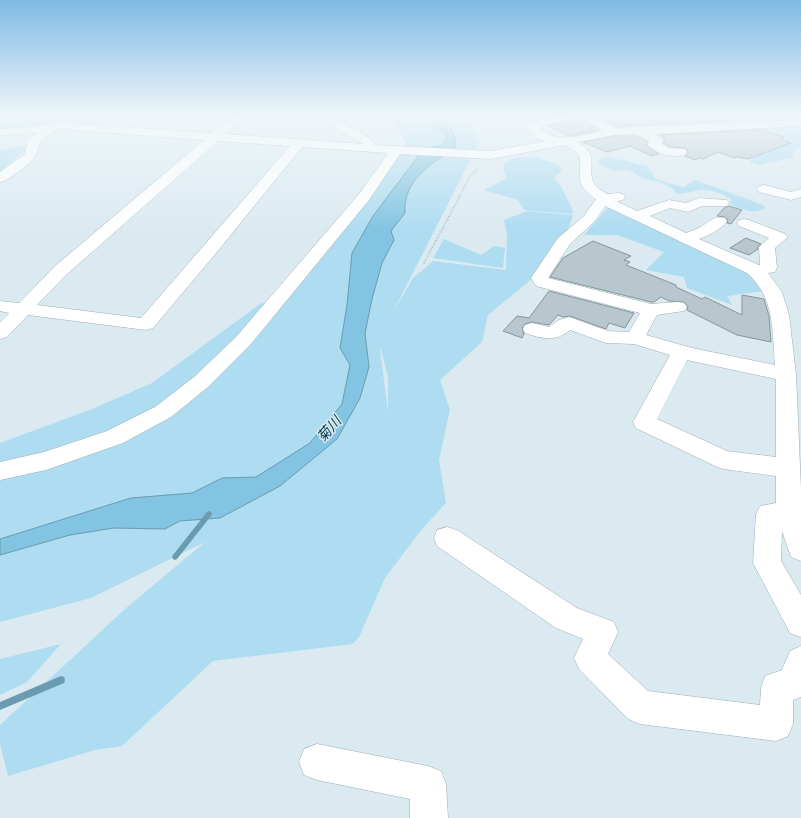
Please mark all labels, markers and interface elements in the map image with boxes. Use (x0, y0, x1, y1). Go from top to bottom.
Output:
water label: 菊川 (313, 411, 346, 445)

